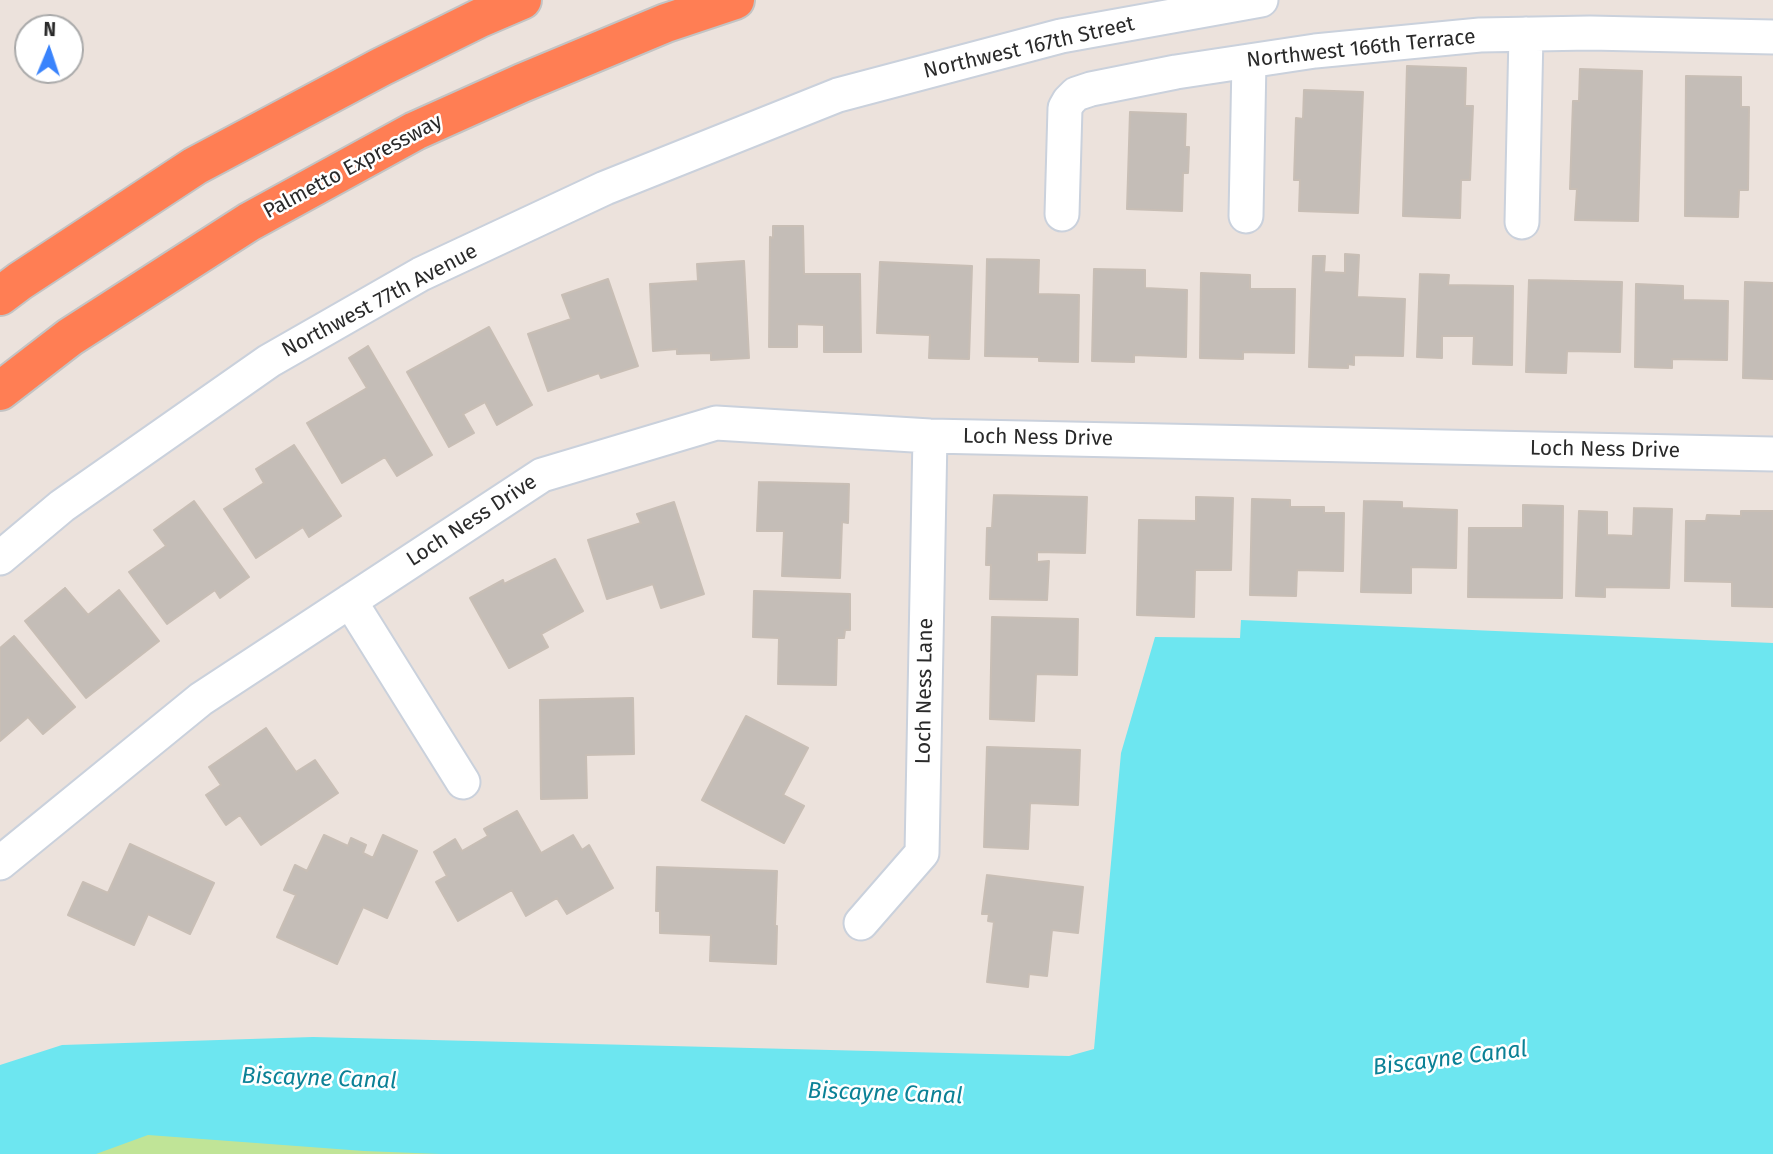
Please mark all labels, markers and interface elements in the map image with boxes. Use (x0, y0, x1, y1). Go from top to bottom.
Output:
street label: Northwest 167th Street (921, 11, 1137, 85)
north arrow (14, 14, 84, 84)
text: N (43, 18, 56, 41)
street label: Northwest 166th Terrace (1245, 24, 1477, 74)
street label: Palmetto Expressway (259, 109, 447, 225)
street label: Northwest 77th Avenue (278, 239, 482, 363)
street label: Loch Ness Drive (963, 424, 1113, 452)
street label: Loch Ness Drive (1530, 436, 1680, 464)
street label: Loch Ness Drive (402, 470, 542, 572)
street label: Loch Ness Lane (911, 618, 939, 764)
water label: Biscayne Canal (1371, 1036, 1529, 1082)
water label: Biscayne Canal (241, 1063, 397, 1095)
water label: Biscayne Canal (807, 1078, 963, 1110)

